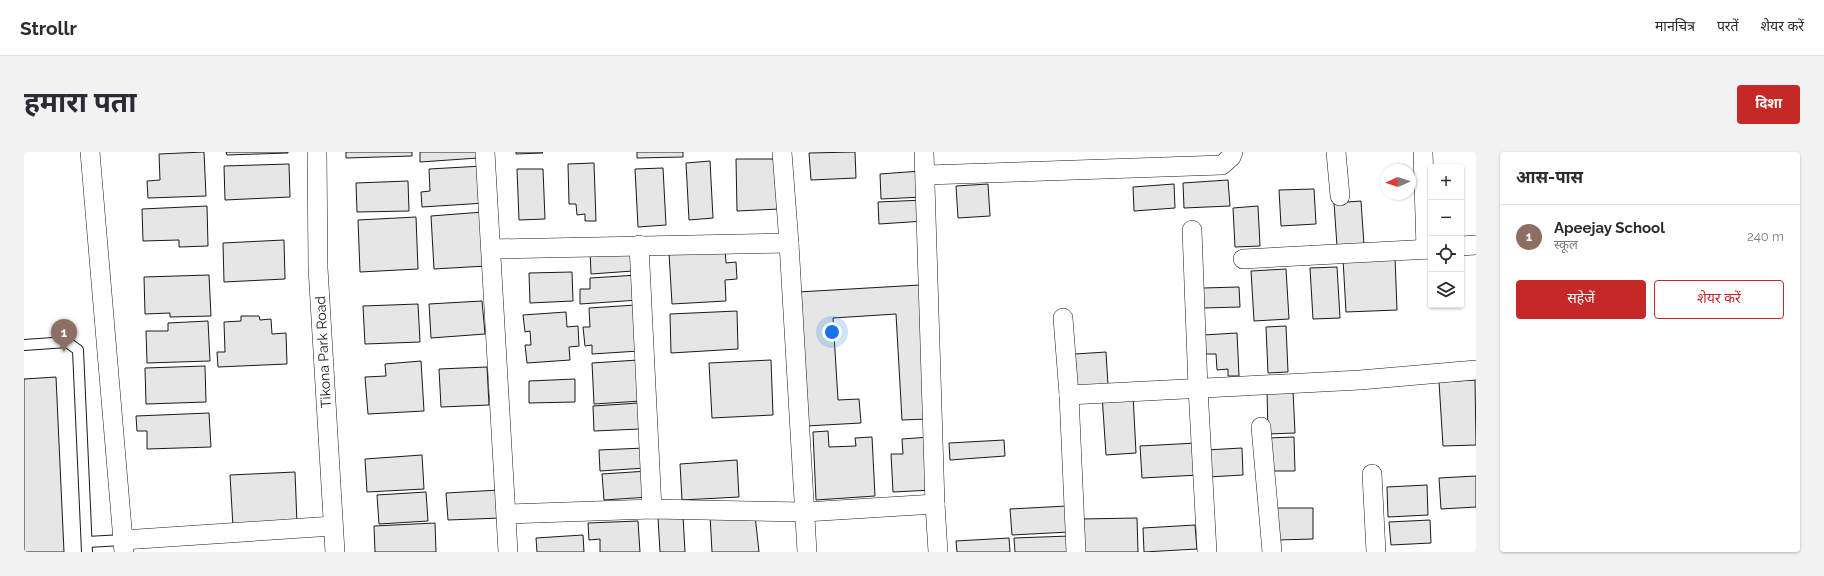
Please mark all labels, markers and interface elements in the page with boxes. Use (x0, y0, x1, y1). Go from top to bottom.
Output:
text: Strollr (20, 17, 77, 39)
text: मानचित्र (1655, 18, 1695, 34)
text: परतें (1717, 18, 1739, 34)
text: शेयर करें (1761, 18, 1804, 34)
button: दिशा (1737, 85, 1800, 124)
text: हमारा पता (24, 86, 136, 119)
north arrow (1380, 164, 1416, 200)
map controls (1428, 164, 1464, 308)
button: + (1428, 164, 1464, 200)
text: आस-पास (1516, 167, 1583, 187)
button: − (1428, 200, 1464, 236)
text: Apeejay School (1554, 219, 1665, 237)
text: 1 (1526, 229, 1532, 244)
text: 240 m (1747, 229, 1784, 244)
button: locate (1428, 236, 1464, 272)
text: स्कूल (1554, 237, 1578, 252)
button: layers (1428, 272, 1464, 308)
button: सहेजें (1516, 280, 1646, 319)
button: शेयर करें (1654, 280, 1784, 319)
street label: Tikona Park Road (312, 296, 334, 408)
pin: 1 (51, 319, 77, 352)
your location (822, 322, 842, 342)

